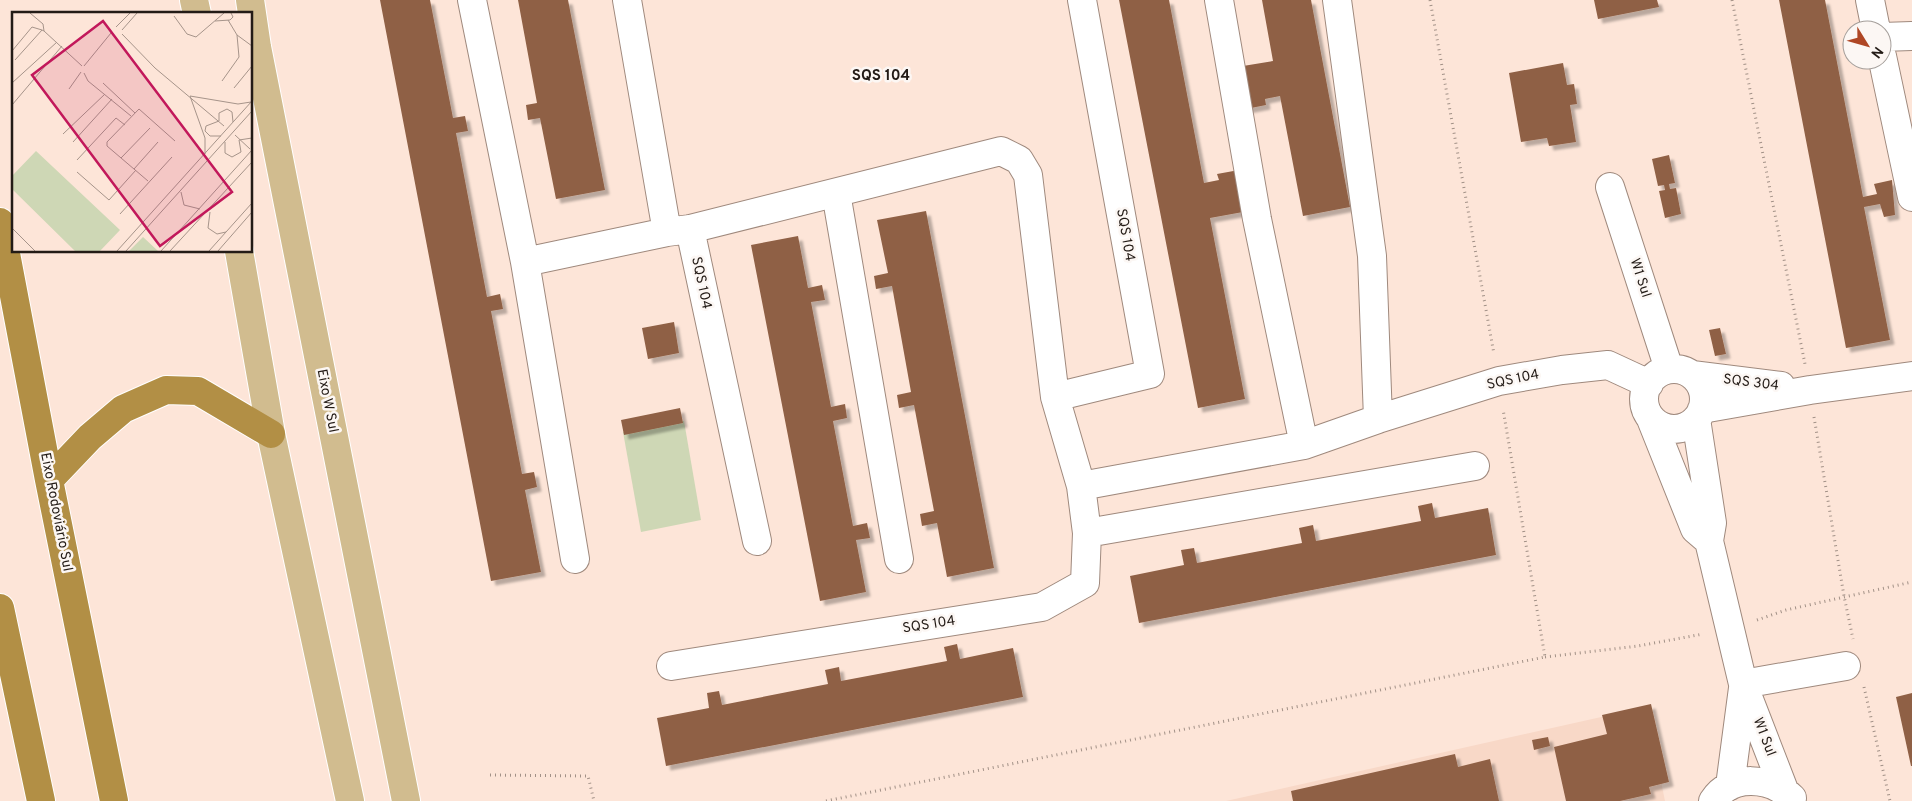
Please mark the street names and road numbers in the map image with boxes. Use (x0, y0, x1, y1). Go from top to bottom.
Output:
street label: SQS 104 (1112, 207, 1138, 263)
street label: SQS 104 (687, 255, 715, 311)
street label: W1 Sul (1626, 256, 1654, 300)
street label: SQS 104 (1485, 366, 1541, 394)
street label: Eixo W Sul (313, 368, 341, 434)
street label: SQS 304 (1722, 371, 1780, 395)
street label: Eixo Rodoviário Sul (36, 451, 76, 573)
street label: SQS 104 (901, 612, 957, 638)
street label: W1 Sul (1749, 715, 1779, 759)

